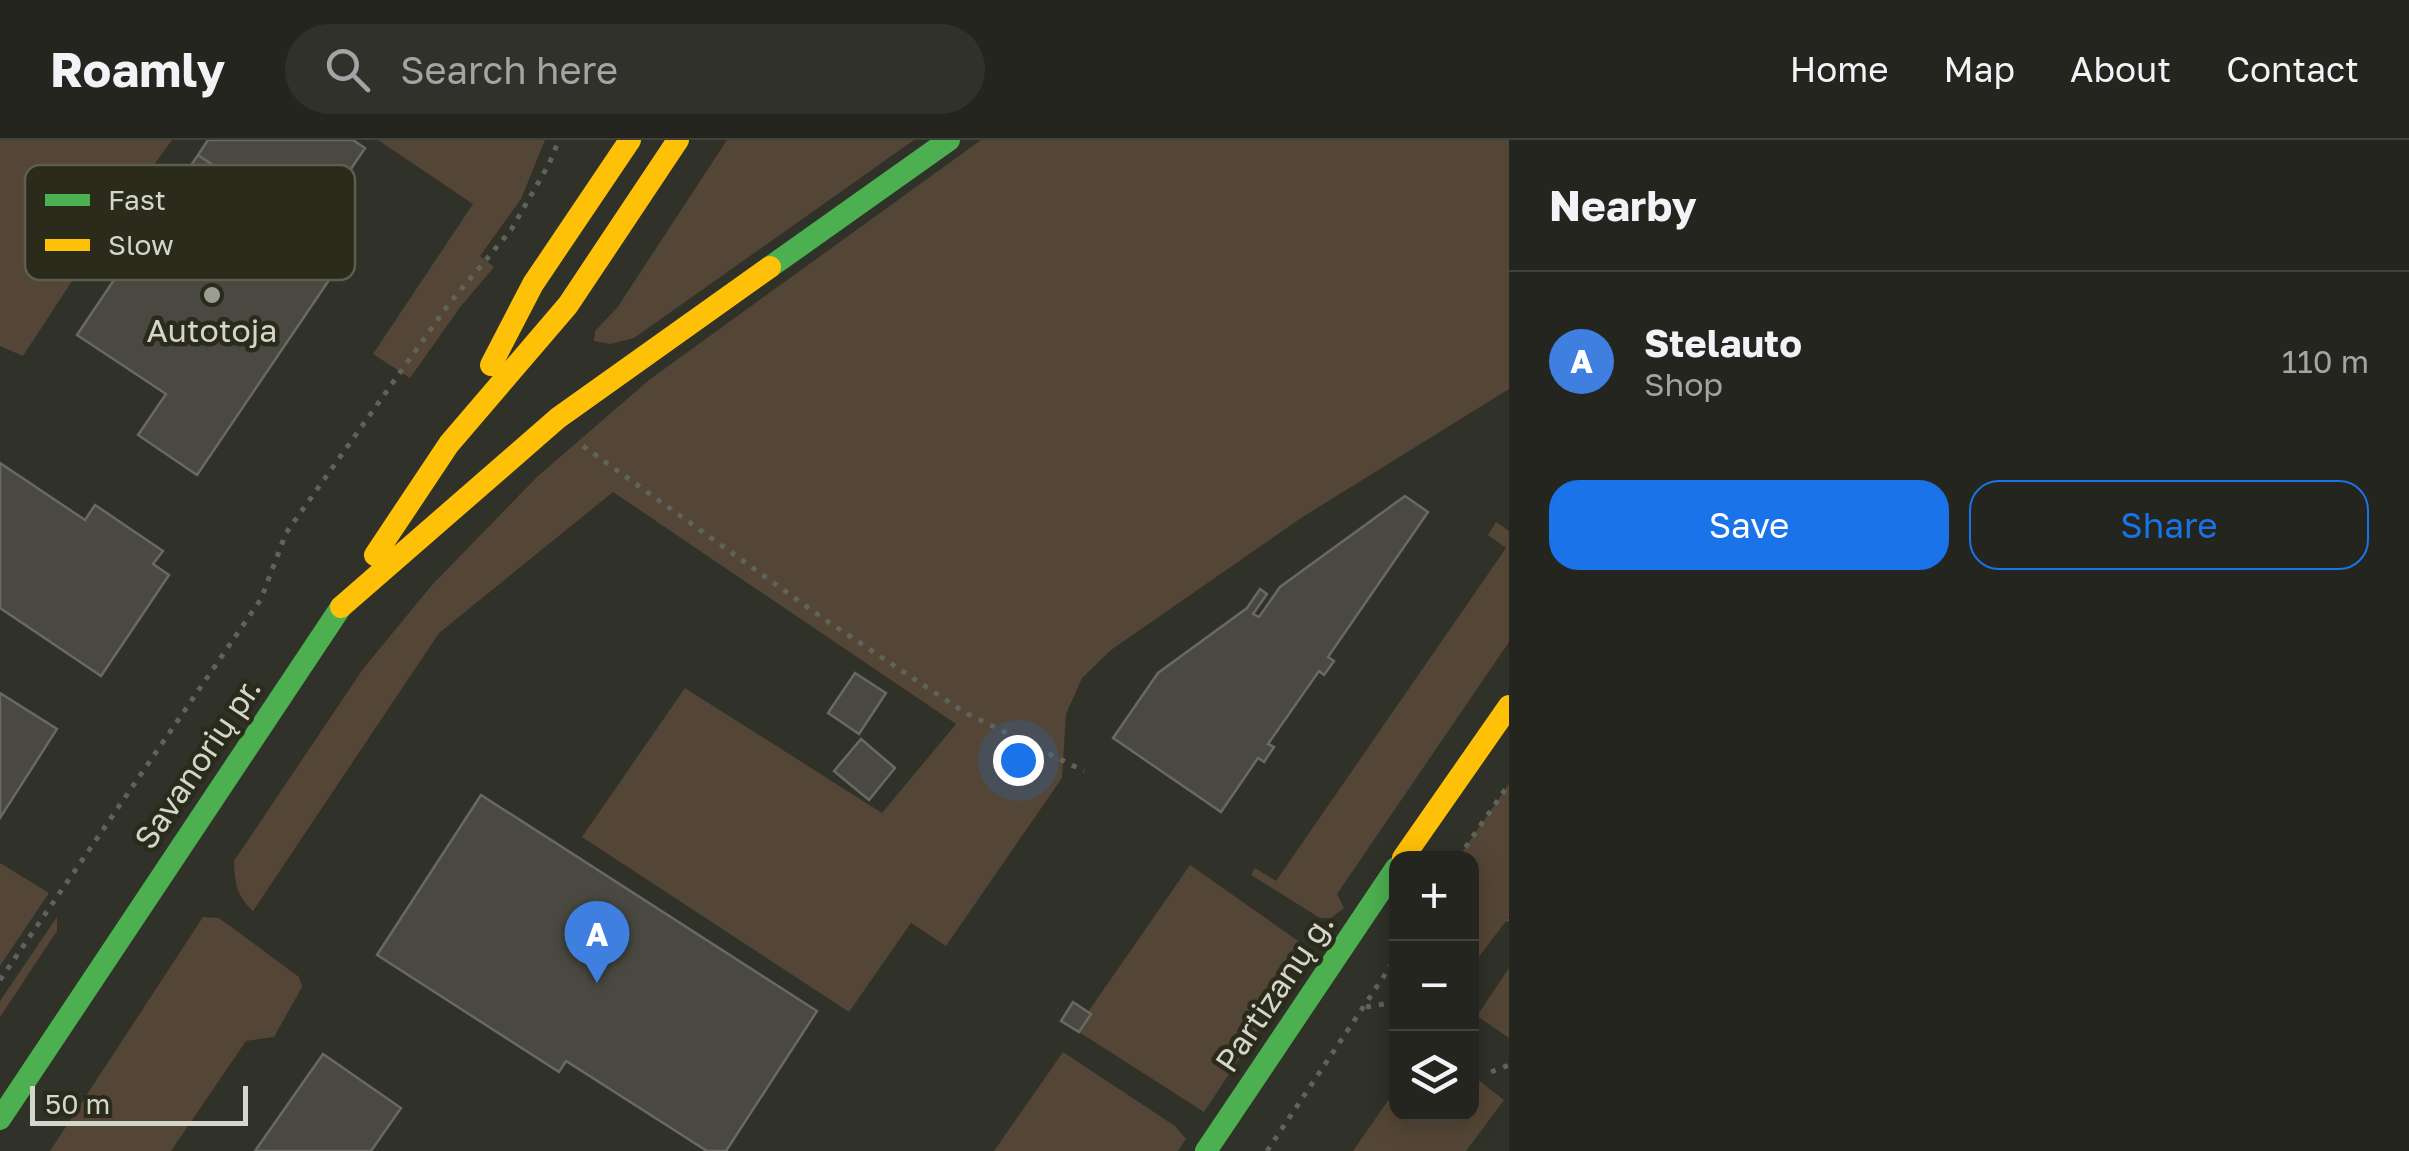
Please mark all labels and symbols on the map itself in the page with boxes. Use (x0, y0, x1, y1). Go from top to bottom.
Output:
legend (25, 165, 355, 280)
text: Fast (108, 183, 166, 216)
text: Slow (108, 228, 174, 261)
marker: Autotoja (201, 284, 223, 306)
place label: Autotoja (147, 311, 277, 349)
street label: Savanorių pr. (126, 670, 268, 856)
your location (993, 735, 1044, 786)
pin: A (564, 900, 630, 983)
street label: Partizanų g. (1207, 905, 1341, 1079)
scale bar (30, 1081, 248, 1126)

